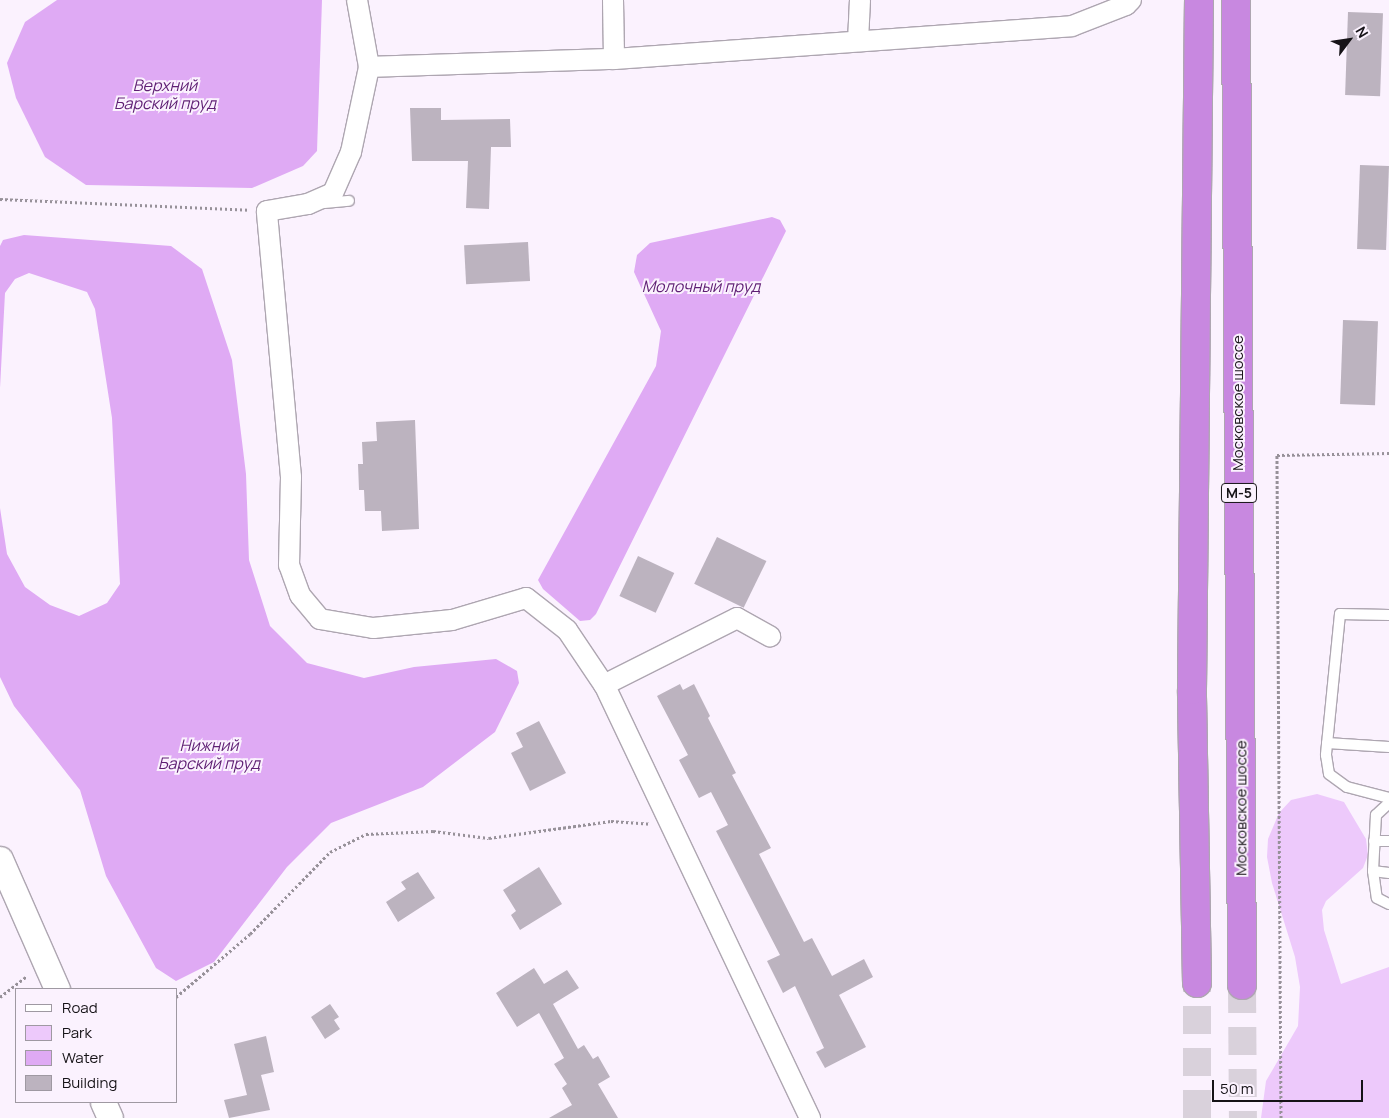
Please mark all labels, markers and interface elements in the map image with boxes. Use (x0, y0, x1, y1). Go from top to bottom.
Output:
north arrow (1324, 15, 1374, 65)
text: N (1352, 23, 1373, 41)
water label: Верхний Барский пруд (114, 75, 216, 113)
water label: Молочный пруд (642, 276, 760, 296)
street label: Московское шоссе (1229, 335, 1247, 471)
road number: М-5 (1220, 482, 1258, 504)
water label: Нижний Барский пруд (158, 735, 260, 773)
street label: Московское шоссе (1232, 740, 1250, 876)
legend (15, 988, 178, 1103)
text: Road (62, 997, 98, 1018)
text: Park (62, 1022, 92, 1043)
text: Water (62, 1047, 104, 1068)
scale bar (1214, 1070, 1365, 1102)
text: Building (62, 1072, 117, 1093)
text: 50 m (1220, 1078, 1254, 1099)

